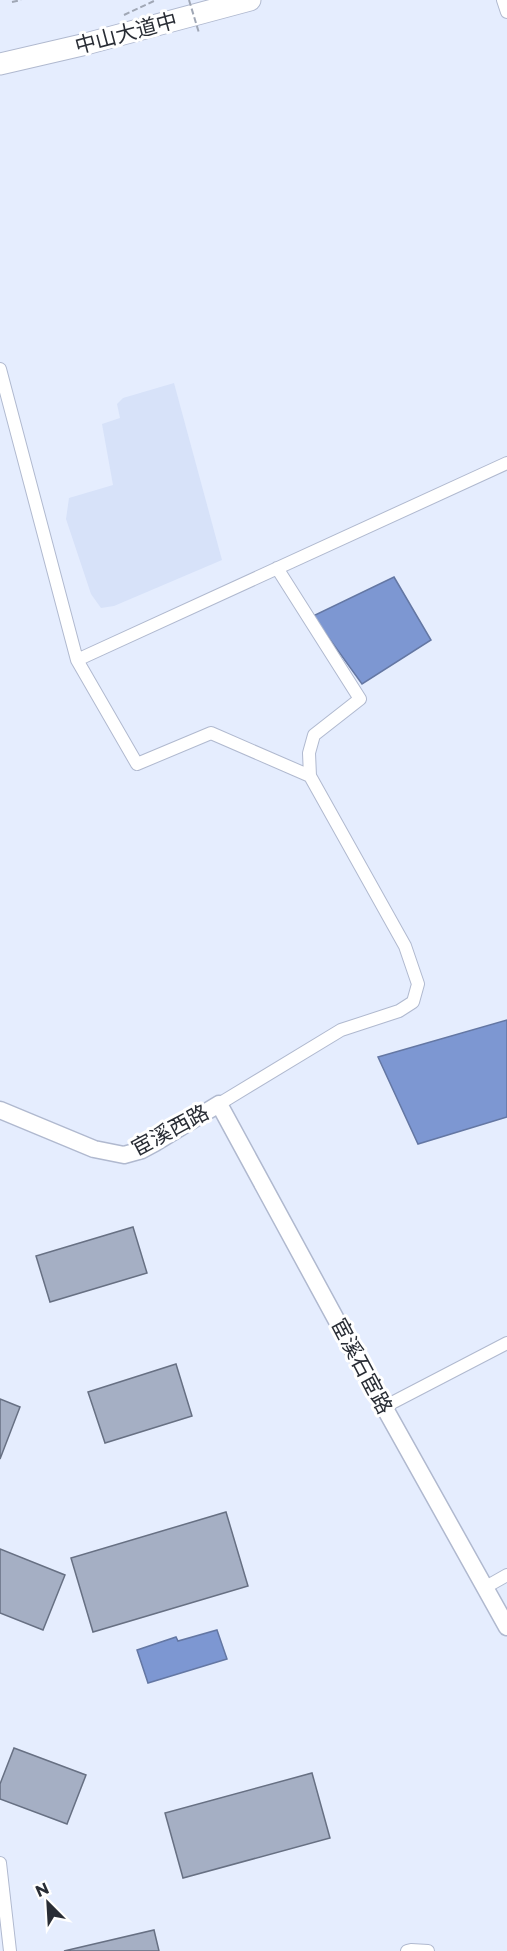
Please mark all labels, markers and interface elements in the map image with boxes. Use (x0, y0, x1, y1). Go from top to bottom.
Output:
street label: 中山大道中 (72, 7, 180, 59)
street label: 宦溪西路 (127, 1099, 213, 1161)
street label: 宦溪石宦路 (326, 1314, 398, 1418)
north arrow (18, 1873, 78, 1933)
text: N (32, 1878, 52, 1901)

